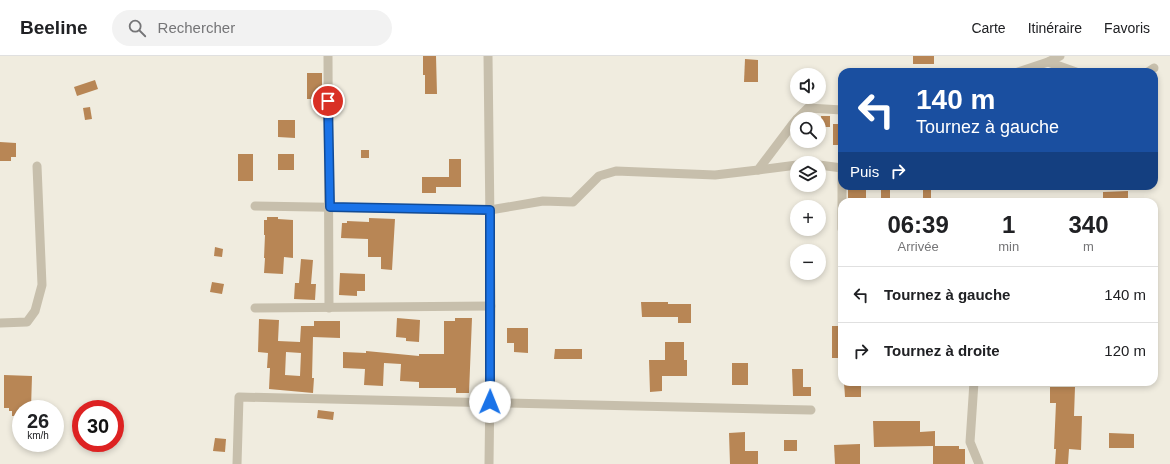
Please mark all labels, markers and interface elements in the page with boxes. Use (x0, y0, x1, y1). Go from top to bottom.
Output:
search box (112, 10, 392, 46)
text: Beeline (20, 17, 88, 38)
icon: search (126, 17, 148, 39)
text: Rechercher (158, 19, 235, 36)
text: Carte (971, 20, 1006, 36)
text: Itinéraire (1028, 20, 1082, 36)
text: Favoris (1104, 20, 1150, 36)
map controls (790, 68, 826, 280)
button: sound (790, 68, 826, 104)
pin (311, 84, 345, 118)
icon: left (850, 84, 902, 136)
text: 140 m (916, 84, 995, 115)
icon: arrive (317, 90, 339, 112)
button: search (790, 112, 826, 148)
text: Tournez à gauche (916, 117, 1059, 137)
button: layers (790, 156, 826, 192)
icon: right (887, 160, 909, 182)
text: Puis (850, 163, 879, 180)
button: + (790, 200, 826, 236)
text: 06:39 (887, 211, 949, 238)
text: 1 (1002, 211, 1015, 238)
text: 340 (1069, 211, 1109, 238)
text: Arrivée (897, 239, 939, 254)
text: min (998, 239, 1019, 254)
text: m (1083, 239, 1094, 254)
button: − (790, 244, 826, 280)
icon: left (850, 284, 872, 306)
text: Tournez à gauche (884, 286, 1010, 303)
text: 140 m (1104, 286, 1146, 303)
icon: right (850, 340, 872, 362)
text: Tournez à droite (884, 342, 1000, 359)
text: 120 m (1104, 342, 1146, 359)
position arrow (469, 381, 511, 423)
speed limit sign: 30 (72, 400, 124, 452)
text: 26 (27, 410, 49, 432)
text: km/h (27, 430, 49, 441)

